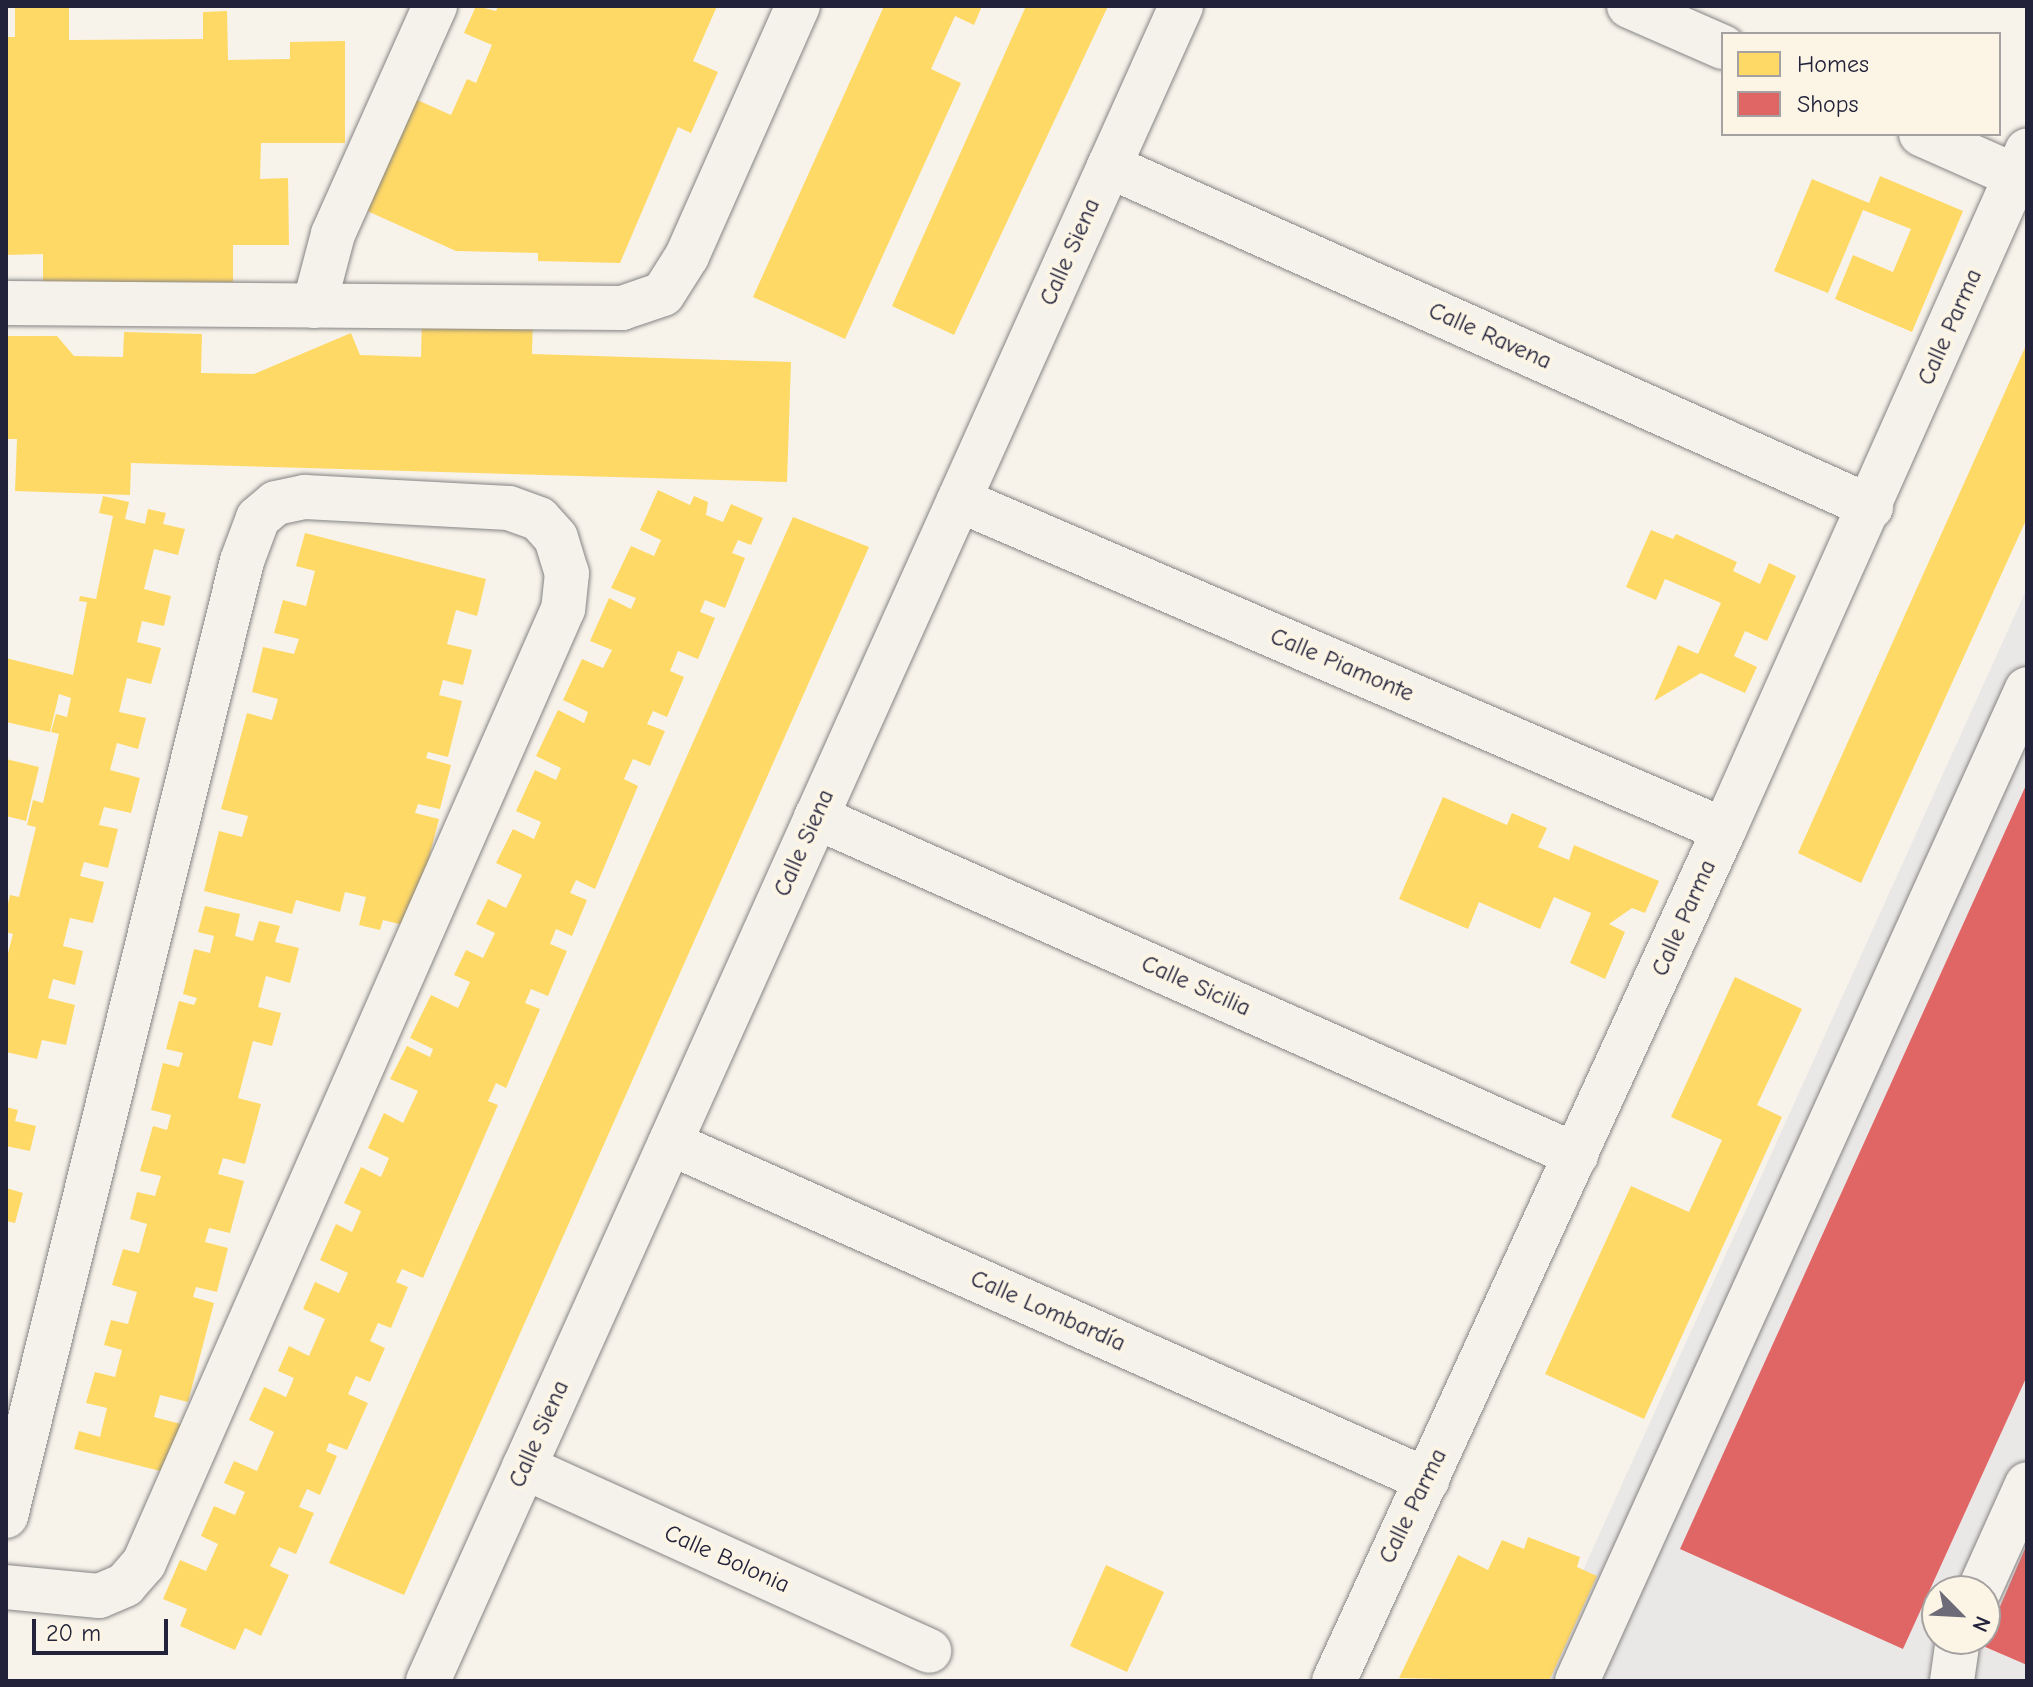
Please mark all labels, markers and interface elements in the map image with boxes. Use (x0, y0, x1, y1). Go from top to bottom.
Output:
legend (1721, 32, 2001, 136)
text: Homes (1797, 50, 1869, 78)
text: Shops (1797, 90, 1858, 118)
street label: Calle Siena (1034, 194, 1106, 310)
street label: Calle Parma (1912, 264, 1988, 390)
street label: Calle Ravena (1424, 296, 1556, 376)
street label: Calle Piamonte (1266, 622, 1418, 708)
street label: Calle Siena (768, 785, 840, 901)
street label: Calle Parma (1646, 855, 1722, 981)
street label: Calle Sicilia (1137, 949, 1255, 1023)
street label: Calle Lombardía (966, 1264, 1130, 1358)
street label: Calle Siena (503, 1376, 575, 1492)
street label: Calle Parma (1373, 1444, 1453, 1568)
street label: Calle Bolonia (660, 1519, 794, 1599)
north arrow (1921, 1575, 2001, 1655)
scale bar (36, 1603, 172, 1653)
text: N (1966, 1612, 1996, 1636)
text: 20 m (46, 1619, 101, 1647)

